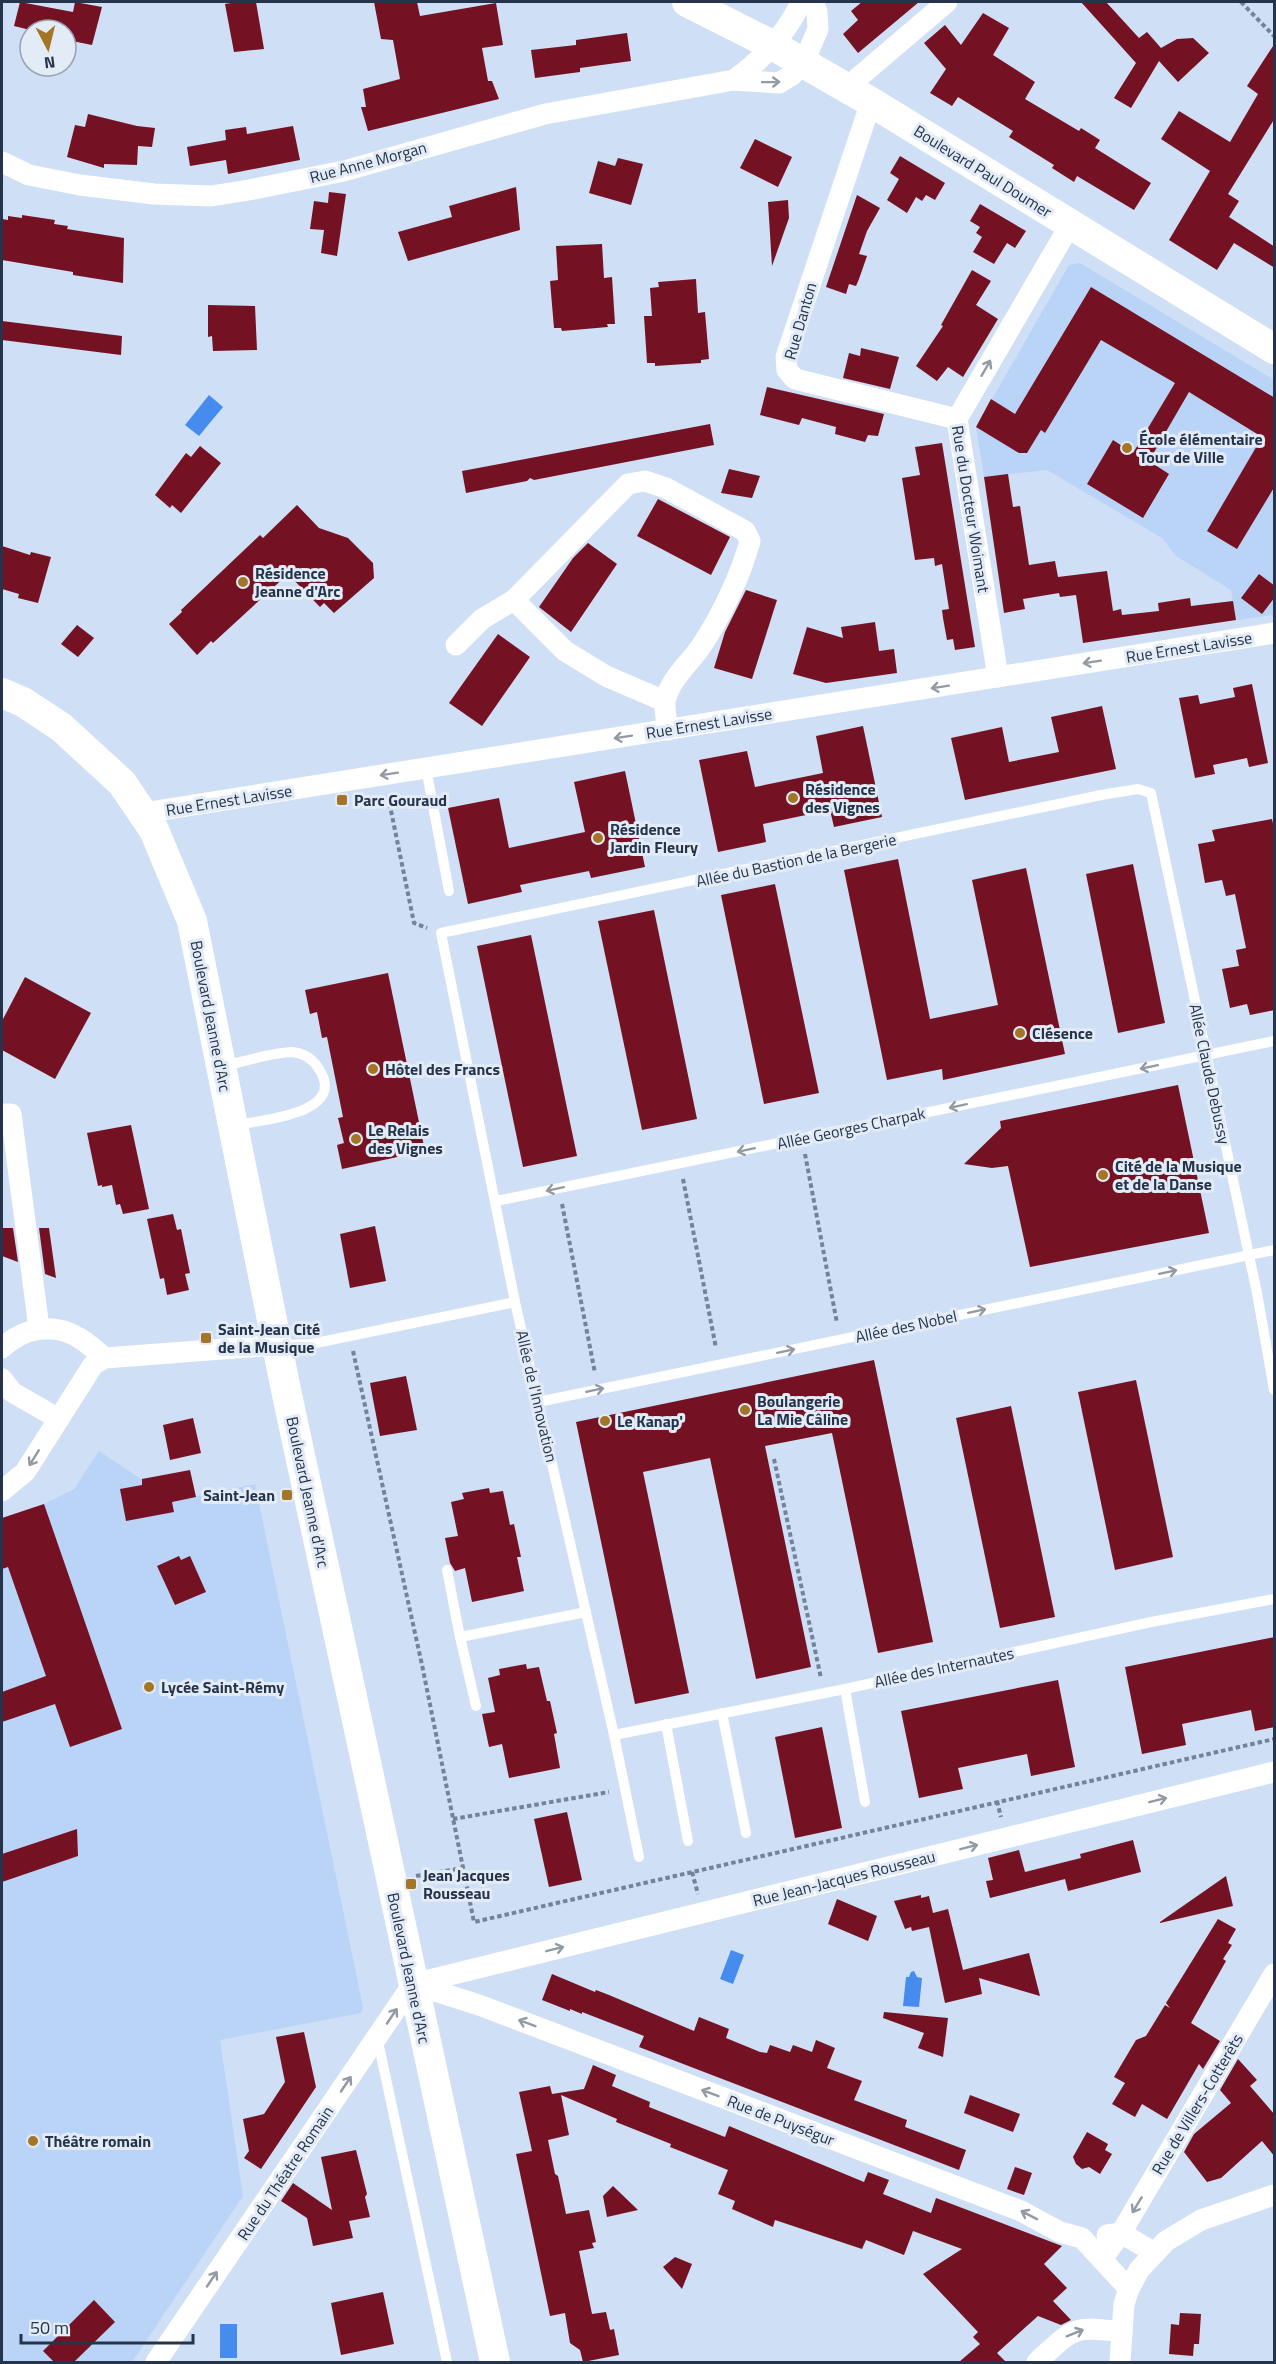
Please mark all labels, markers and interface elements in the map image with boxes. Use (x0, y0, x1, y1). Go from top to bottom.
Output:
north arrow (18, 18, 78, 78)
text: N (43, 50, 57, 75)
one-way arrow (761, 76, 781, 87)
street label: Boulevard Paul Doumer (909, 119, 1057, 223)
street label: Rue Anne Morgan (307, 135, 429, 189)
street label: Rue Danton (778, 280, 822, 362)
one-way arrow (980, 360, 992, 377)
street label: Rue du Docteur Woimant (946, 424, 996, 595)
place label: École élémentaire Tour de Ville (1139, 427, 1263, 469)
marker: École élémentaire Tour de Ville (1120, 441, 1134, 455)
place label: Résidence Jeanne d'Arc (255, 561, 340, 603)
marker: Résidence Jeanne d'Arc (236, 575, 250, 589)
street label: Rue Ernest Lavisse (1124, 625, 1254, 669)
one-way arrow (1083, 657, 1103, 668)
one-way arrow (931, 681, 950, 692)
street label: Rue Ernest Lavisse (644, 701, 774, 745)
one-way arrow (614, 732, 633, 743)
one-way arrow (380, 769, 399, 780)
place label: Résidence des Vignes (805, 777, 880, 819)
street label: Rue Ernest Lavisse (164, 778, 294, 822)
place label: Parc Gouraud (354, 788, 447, 812)
marker: Résidence des Vignes (786, 791, 800, 805)
marker: Parc Gouraud (335, 793, 349, 807)
place label: Résidence Jardin Fleury (610, 817, 698, 859)
street label: Allée du Bastion de la Bergerie (694, 827, 898, 893)
marker: Résidence Jardin Fleury (591, 831, 605, 845)
street label: Boulevard Jeanne d'Arc (185, 938, 237, 1094)
street label: Allée Claude Debussy (1183, 1001, 1237, 1147)
place label: Clésence (1032, 1021, 1093, 1045)
marker: Clésence (1013, 1026, 1027, 1040)
place label: Hôtel des Francs (385, 1057, 500, 1081)
marker: Hôtel des Francs (366, 1062, 380, 1076)
one-way arrow (1140, 1062, 1159, 1073)
street label: Allée Georges Charpak (775, 1101, 927, 1155)
one-way arrow (949, 1101, 968, 1113)
place label: Le Relais des Vignes (368, 1118, 443, 1160)
marker: Le Relais des Vignes (349, 1132, 363, 1146)
one-way arrow (737, 1145, 757, 1156)
place label: Cité de la Musique et de la Danse (1115, 1154, 1242, 1196)
marker: Cité de la Musique et de la Danse (1096, 1168, 1110, 1182)
one-way arrow (546, 1184, 566, 1195)
one-way arrow (1158, 1266, 1178, 1277)
street label: Allée des Nobel (853, 1304, 959, 1348)
one-way arrow (967, 1305, 987, 1316)
place label: Saint-Jean Cité de la Musique (218, 1317, 320, 1359)
street label: Allée de l'Innovation (510, 1328, 564, 1464)
marker: Saint-Jean Cité de la Musique (199, 1331, 213, 1345)
one-way arrow (777, 1344, 796, 1356)
one-way arrow (585, 1384, 605, 1395)
place label: Boulangerie La Mie Câline (757, 1389, 848, 1431)
marker: Boulangerie La Mie Câline (738, 1403, 752, 1417)
place label: Le Kanap' (617, 1409, 683, 1433)
street label: Boulevard Jeanne d'Arc (280, 1414, 336, 1570)
marker: Le Kanap' (598, 1414, 612, 1428)
one-way arrow (27, 1449, 39, 1466)
place label: Saint-Jean (203, 1483, 275, 1507)
marker: Saint-Jean (280, 1488, 294, 1502)
street label: Allée des Internautes (872, 1640, 1016, 1694)
place label: Lycée Saint-Rémy (161, 1675, 284, 1699)
marker: Lycée Saint-Rémy (142, 1680, 156, 1694)
one-way arrow (1148, 1794, 1167, 1806)
one-way arrow (959, 1840, 978, 1852)
street label: Rue Jean-Jacques Rousseau (750, 1844, 938, 1912)
place label: Jean Jacques Rousseau (423, 1863, 510, 1905)
marker: Jean Jacques Rousseau (404, 1877, 418, 1891)
street label: Boulevard Jeanne d'Arc (381, 1890, 437, 2046)
one-way arrow (545, 1942, 564, 1954)
one-way arrow (386, 2008, 398, 2024)
one-way arrow (519, 2017, 537, 2028)
street label: Rue de Villers-Cotterêts (1145, 2029, 1249, 2179)
one-way arrow (340, 2076, 352, 2092)
one-way arrow (701, 2086, 719, 2097)
street label: Rue de Puységur (724, 2088, 839, 2152)
street label: Rue du Théatre Romain (231, 2101, 339, 2245)
place label: Théâtre romain (45, 2129, 151, 2153)
marker: Théâtre romain (26, 2134, 40, 2148)
one-way arrow (1131, 2196, 1143, 2213)
one-way arrow (1020, 2209, 1038, 2221)
one-way arrow (206, 2272, 218, 2288)
scale bar (21, 2307, 194, 2345)
text: 50 m (30, 2314, 69, 2341)
one-way arrow (1065, 2327, 1083, 2338)

